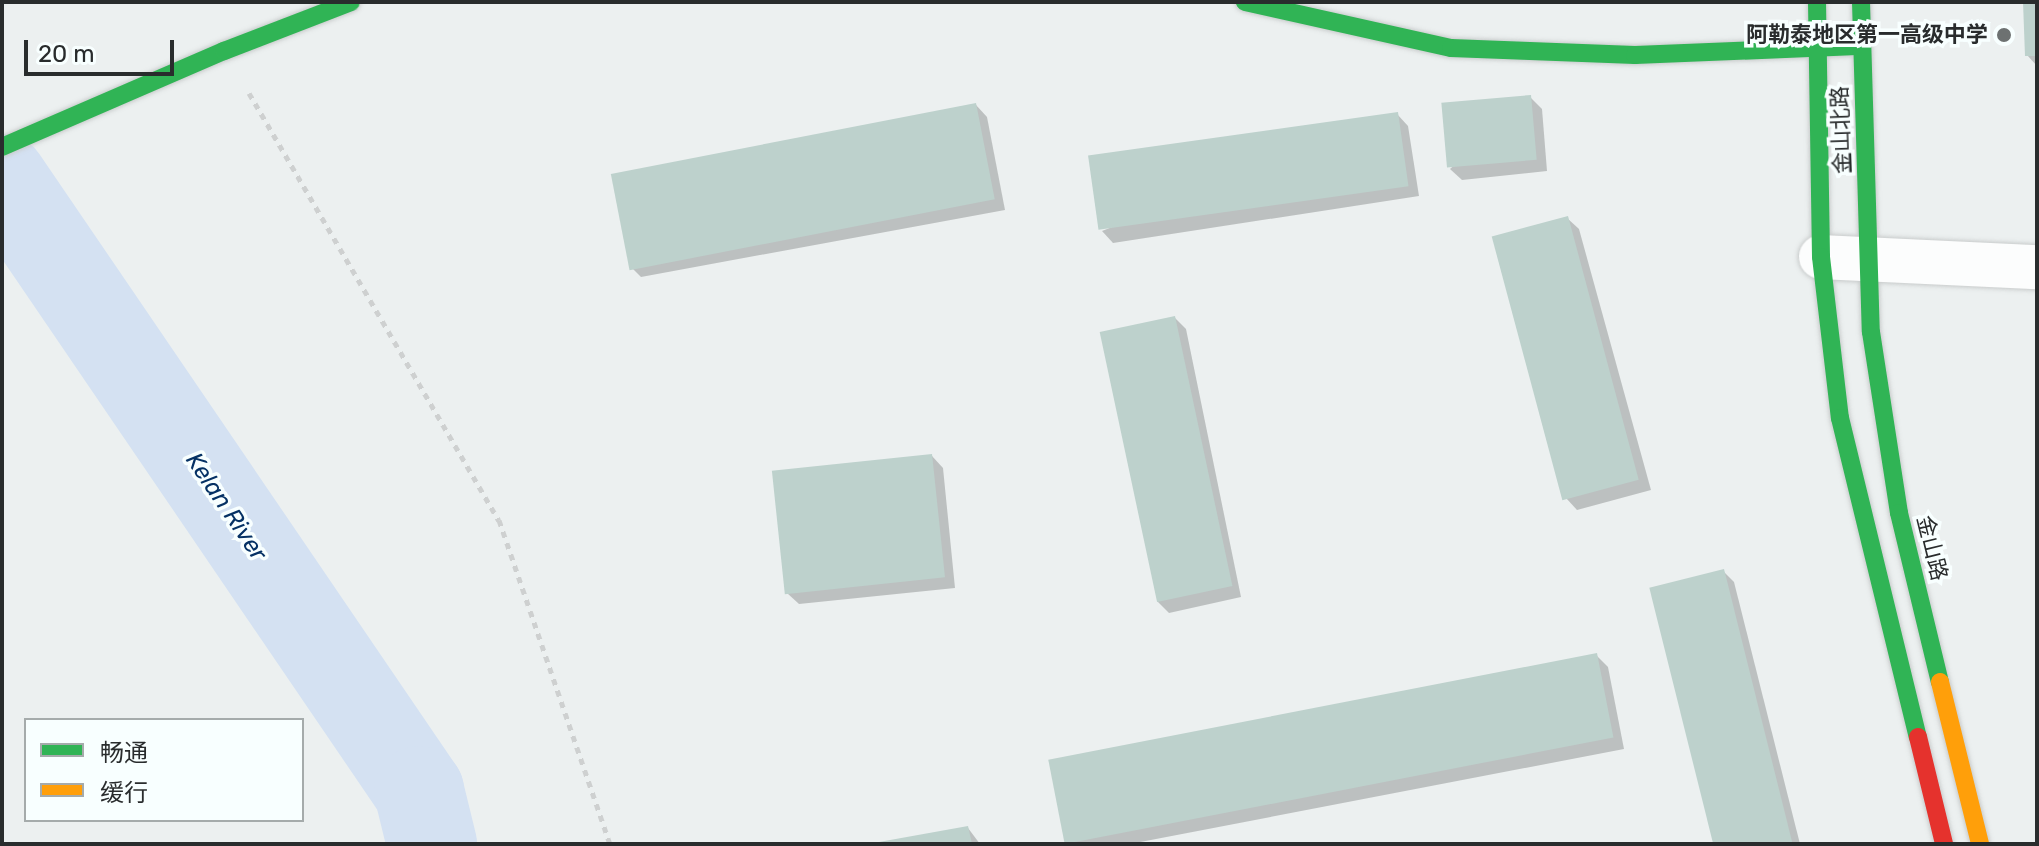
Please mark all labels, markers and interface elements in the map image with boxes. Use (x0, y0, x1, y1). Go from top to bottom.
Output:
place label: 阿勒泰地区第一高级中学 (1746, 22, 1988, 48)
scale bar (28, 24, 178, 74)
marker: 阿勒泰地区第一高级中学 (1995, 26, 2013, 44)
text: 20 m (38, 40, 95, 68)
street label: 金山北路 (1826, 86, 1856, 174)
water label: Kelan River (179, 448, 273, 566)
street label: 金山路 (1911, 513, 1953, 583)
legend (24, 718, 304, 822)
text: 畅通 (100, 739, 148, 767)
text: 缓行 (100, 779, 148, 807)

